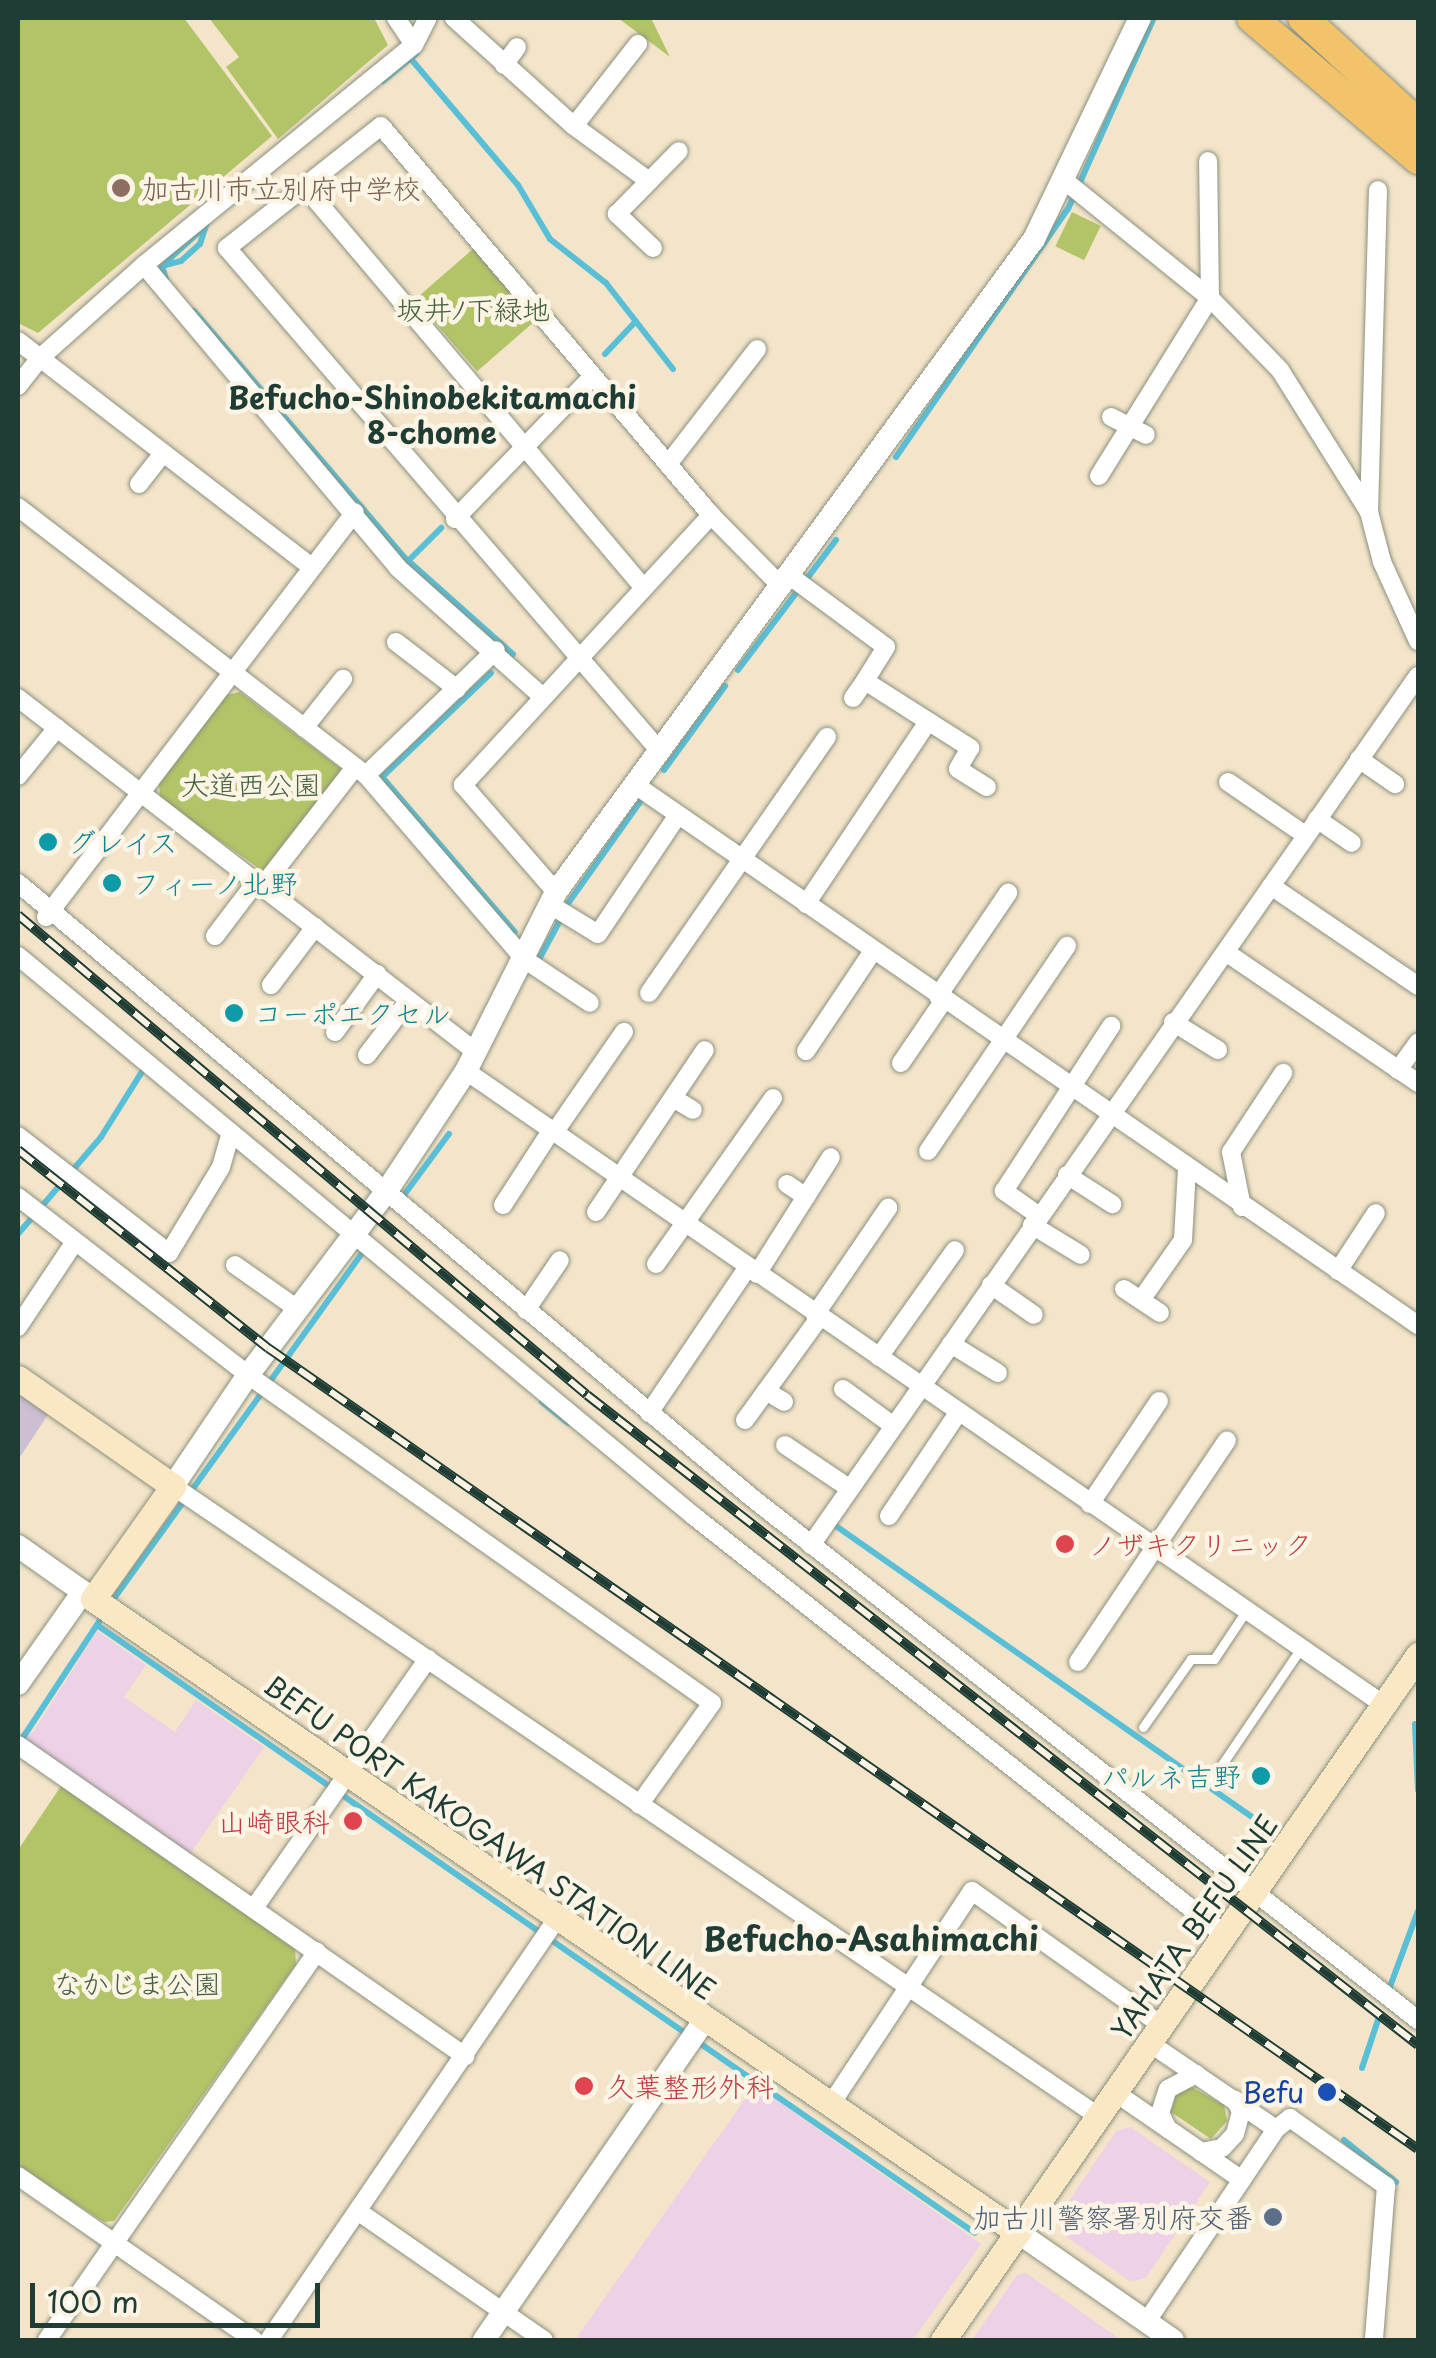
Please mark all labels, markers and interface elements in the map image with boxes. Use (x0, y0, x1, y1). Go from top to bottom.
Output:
place label: 加古川市立別府中学校 (141, 171, 421, 205)
marker: 加古川市立別府中学校 (110, 177, 132, 199)
park label: 坂井ﾉ下緑地 (396, 292, 550, 326)
district label: Befucho-Shinobekitamachi 8-chome (228, 379, 636, 450)
park label: 大道西公園 (181, 767, 321, 801)
place label: グレイス (68, 825, 180, 859)
marker: グレイス (37, 831, 59, 853)
place label: フィーノ北野 (132, 866, 300, 900)
marker: フィーノ北野 (101, 872, 123, 894)
place label: コーポエクセル (254, 996, 450, 1030)
marker: コーポエクセル (223, 1002, 245, 1024)
place label: ノザキクリニック (1088, 1527, 1312, 1561)
marker: ノザキクリニック (1052, 1531, 1078, 1557)
street label: BEFU PORT KAKOGAWA STATION LINE (256, 1666, 724, 2008)
place label: パルネ吉野 (1101, 1759, 1241, 1793)
marker: パルネ吉野 (1250, 1765, 1272, 1787)
place label: 山崎眼科 (218, 1804, 330, 1838)
street label: YAHATA BEFU LINE (1102, 1806, 1286, 2048)
marker: 山崎眼科 (340, 1808, 366, 1834)
district label: Befucho-Asahimachi (703, 1919, 1039, 1957)
park label: なかじま公園 (53, 1966, 221, 2000)
place label: 久葉整形外科 (606, 2069, 774, 2103)
marker: 久葉整形外科 (571, 2073, 597, 2099)
place label: Befu (1242, 2075, 1304, 2109)
marker: Befu (1314, 2079, 1340, 2105)
place label: 加古川警察署別府交番 (973, 2200, 1253, 2234)
marker: 加古川警察署別府交番 (1262, 2206, 1284, 2228)
scale bar (35, 2263, 325, 2325)
text: 100 m (47, 2278, 139, 2323)

